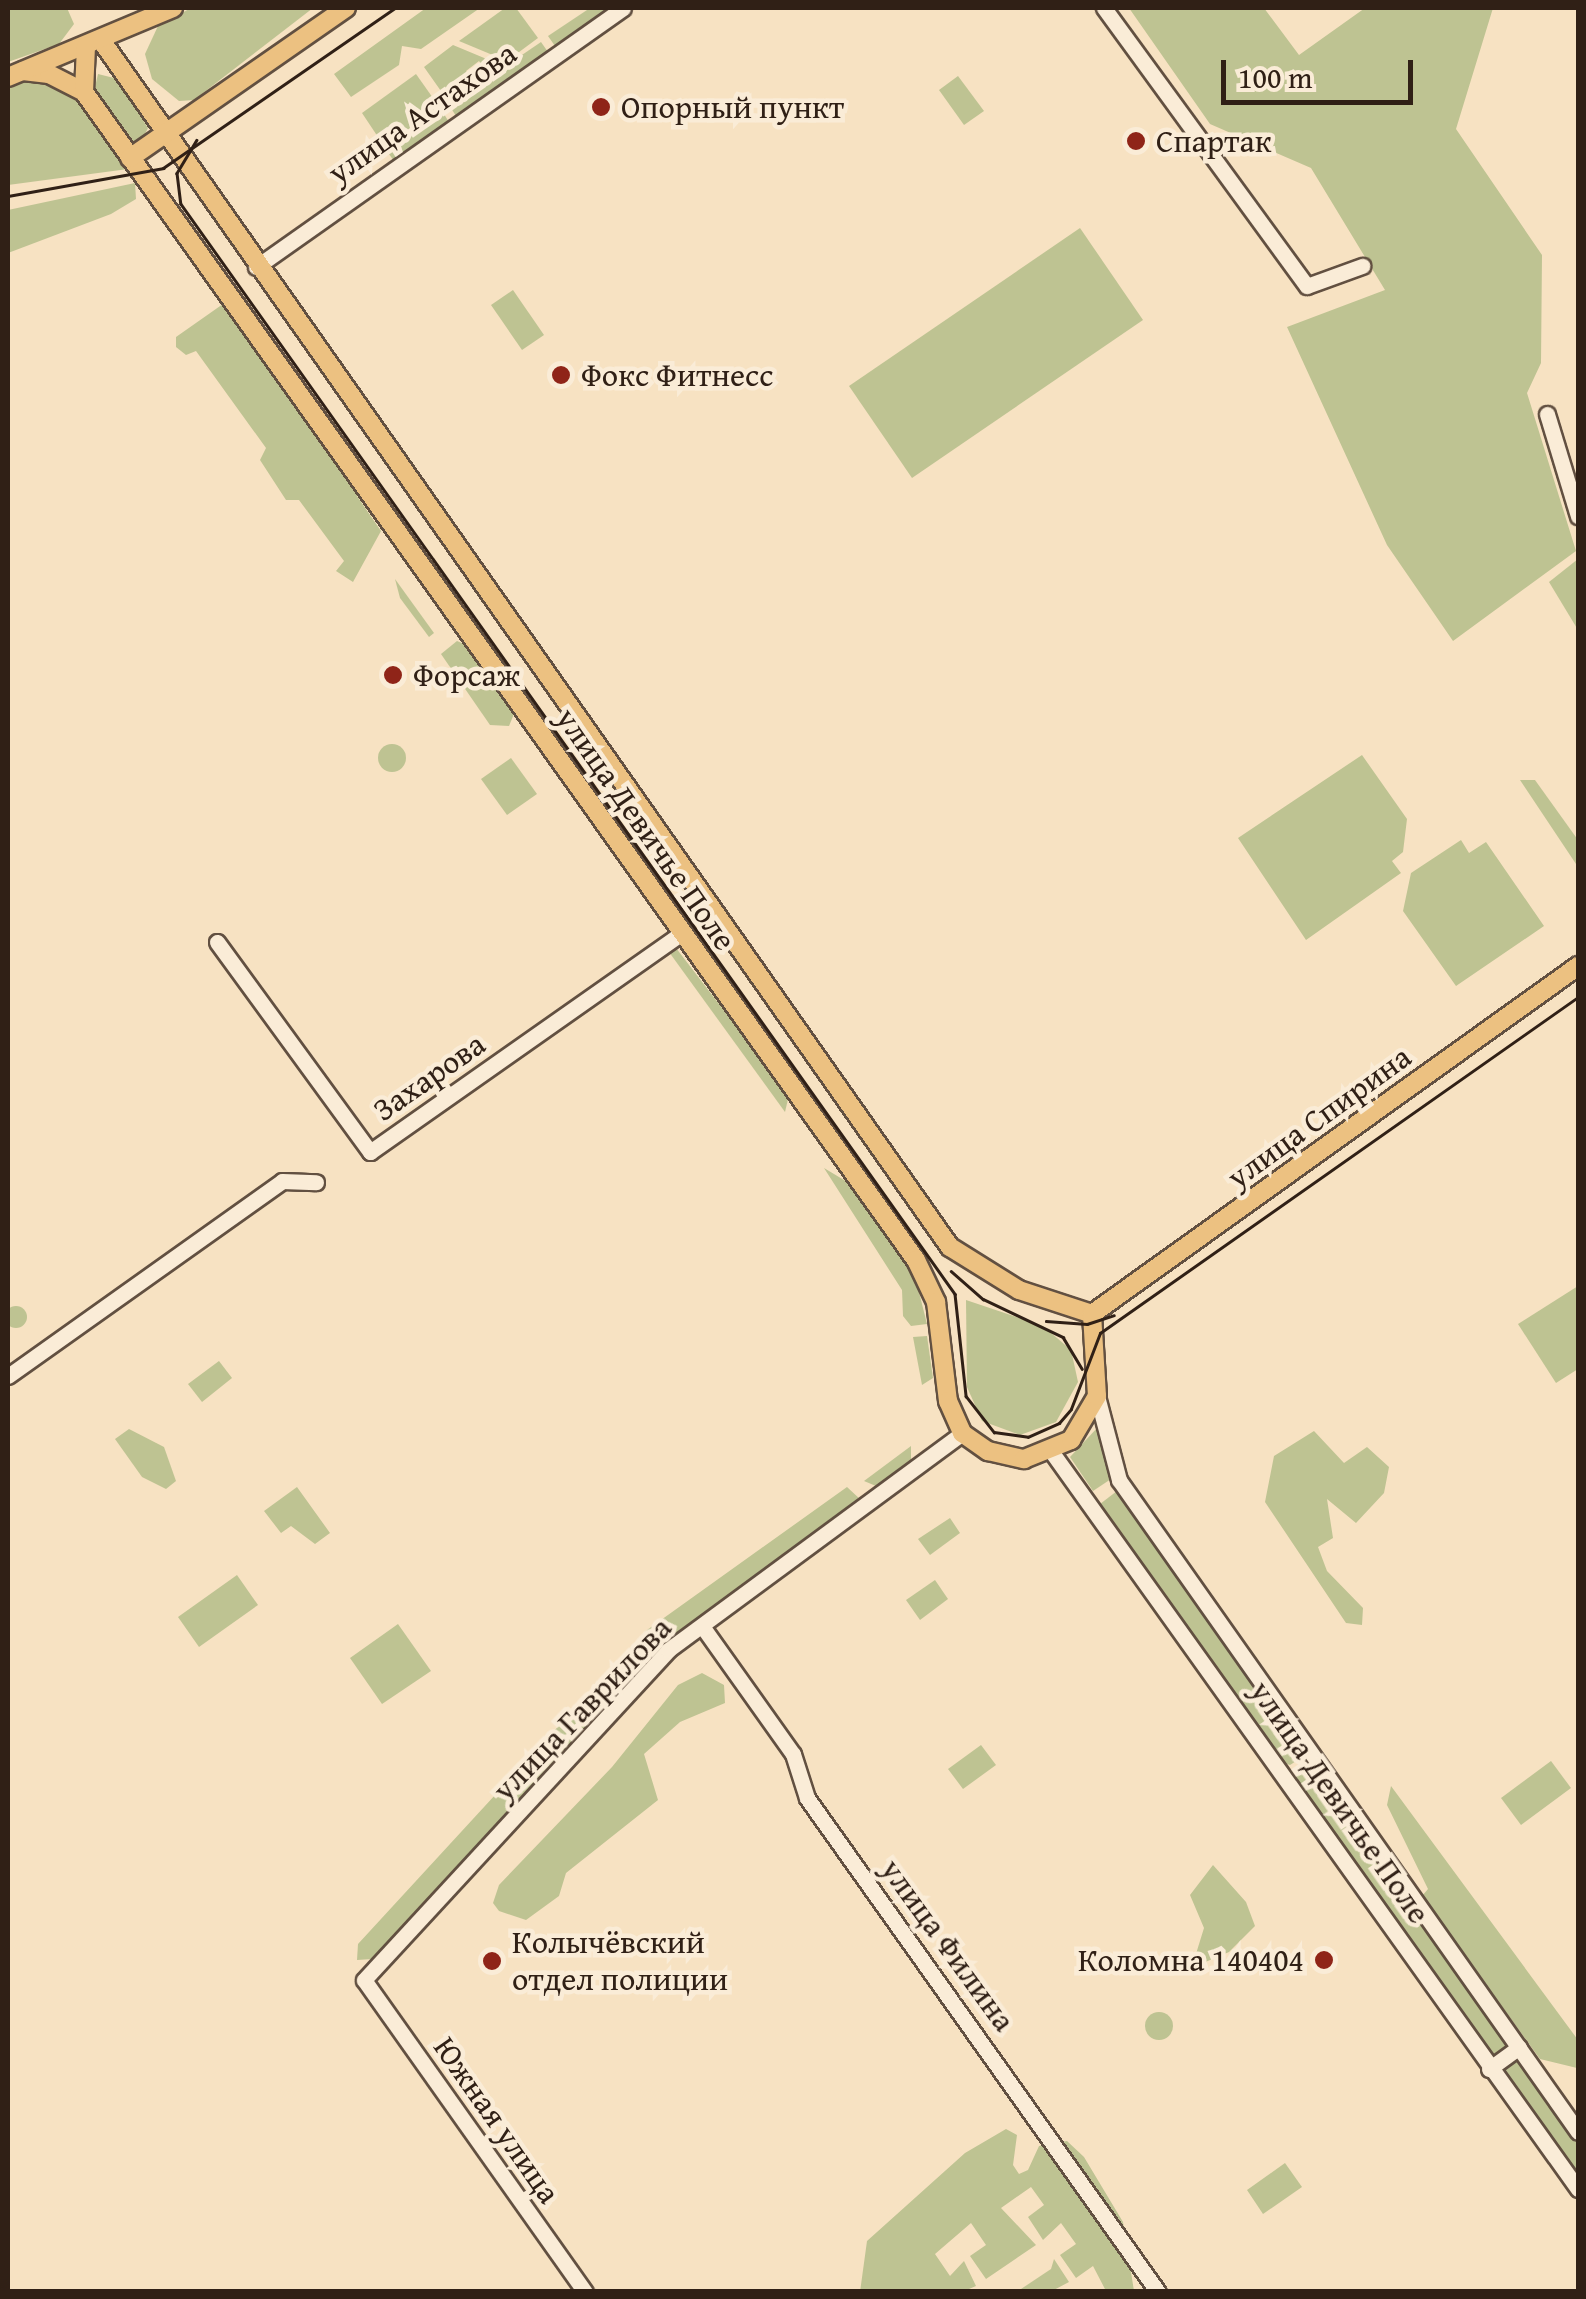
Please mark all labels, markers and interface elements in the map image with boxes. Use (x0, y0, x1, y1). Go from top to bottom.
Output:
street label: улица Астахова (320, 34, 524, 192)
scale bar (1226, 40, 1418, 102)
text: 100 m (1238, 55, 1312, 99)
place label: Опорный пункт (621, 88, 844, 126)
marker: Опорный пункт (590, 96, 612, 118)
place label: Спартак (1156, 122, 1271, 160)
marker: Спартак (1125, 130, 1147, 152)
place label: Фокс Фитнесс (581, 356, 773, 394)
marker: Фокс Фитнесс (550, 364, 572, 386)
place label: Форсаж (413, 656, 520, 694)
marker: Форсаж (382, 664, 404, 686)
street label: улица Девичье Поле (548, 700, 744, 958)
street label: Захарова (366, 1025, 492, 1129)
street label: улица Спирина (1220, 1037, 1418, 1197)
street label: улица Гаврилова (485, 1609, 679, 1809)
street label: улица Девичье Поле (1242, 1673, 1438, 1931)
street label: улица Филина (873, 1851, 1023, 2039)
place label: Колычёвский отдел полиции (512, 1924, 728, 1999)
place label: Коломна 140404 (1078, 1941, 1304, 1979)
marker: Коломна 140404 (1313, 1949, 1335, 1971)
marker: Колычёвский отдел полиции (481, 1950, 503, 1972)
street label: Южная улица (426, 2029, 568, 2211)

